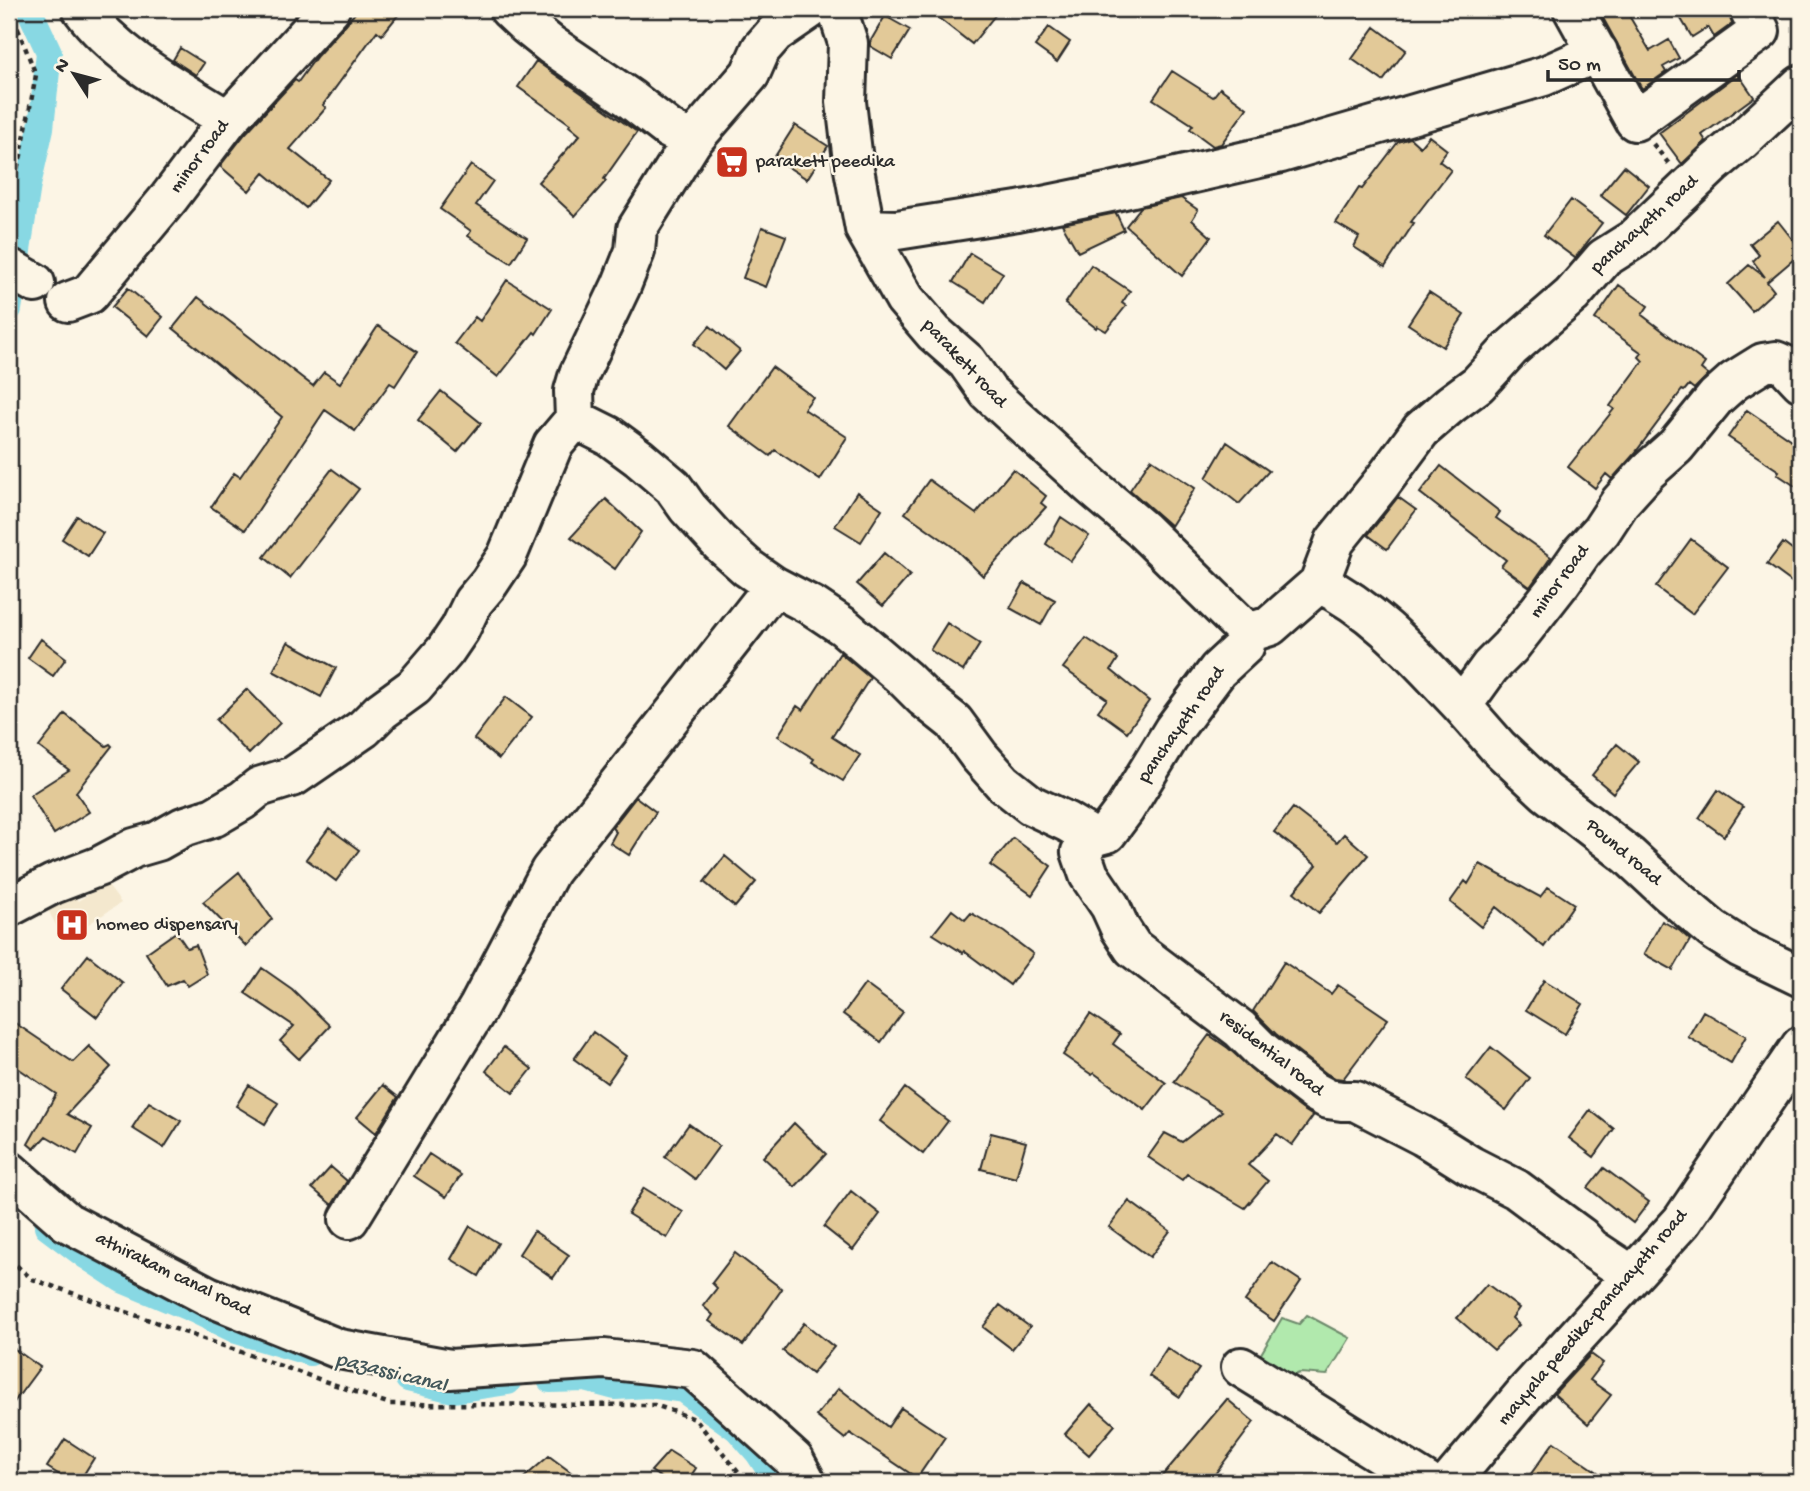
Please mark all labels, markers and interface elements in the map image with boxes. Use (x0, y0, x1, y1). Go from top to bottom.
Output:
north arrow (38, 38, 108, 108)
scale bar (1548, 38, 1738, 82)
text: N (50, 54, 76, 78)
text: 50 m (1558, 54, 1601, 79)
street label: minor road (165, 114, 236, 198)
supermarket icon: parakett peedika (713, 143, 751, 181)
place label: parakett peedika (755, 151, 896, 174)
street label: panchayath road (1586, 169, 1705, 280)
street label: parakett road (916, 314, 1012, 415)
street label: minor road (1525, 539, 1596, 623)
street label: panchayath road (1133, 661, 1232, 788)
street label: Pound road (1580, 814, 1667, 893)
hospital icon: homeo dispensary (53, 906, 91, 944)
place label: homeo dispensary (96, 914, 238, 937)
street label: residential road (1214, 1006, 1330, 1103)
street label: mayyala peedika-panchayath road (1493, 1204, 1694, 1431)
street label: athirakam canal road (91, 1227, 256, 1324)
water label: pazassi canal (333, 1348, 450, 1400)

